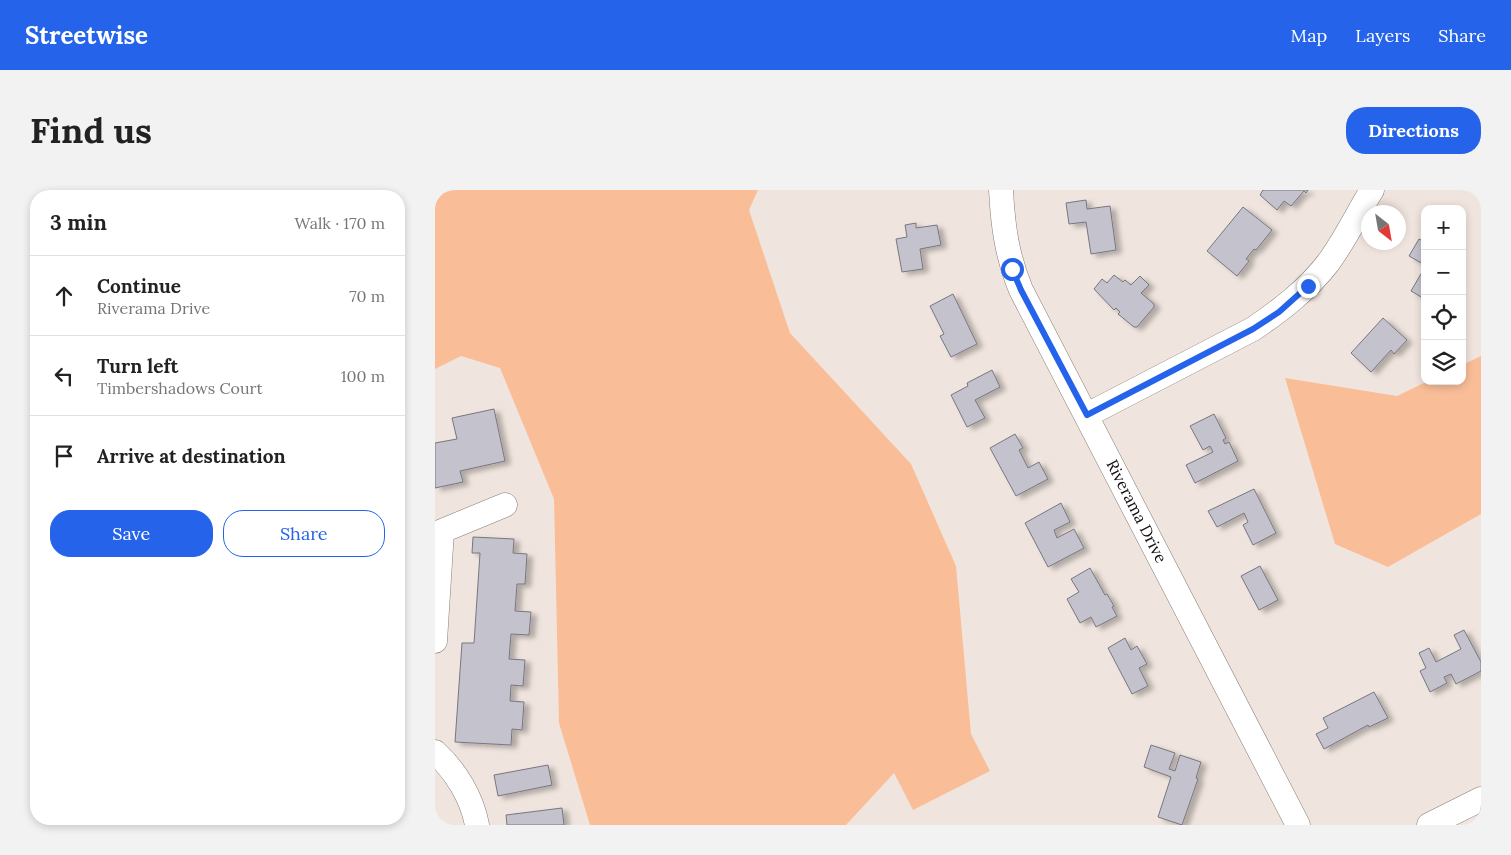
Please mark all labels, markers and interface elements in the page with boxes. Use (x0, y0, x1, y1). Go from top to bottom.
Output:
text: Streetwise (25, 20, 148, 51)
text: Map (1291, 24, 1327, 47)
text: Layers (1355, 24, 1410, 47)
text: Share (1438, 24, 1486, 47)
button: Directions (1346, 107, 1481, 154)
text: Find us (30, 108, 152, 153)
north arrow (1361, 205, 1406, 250)
map controls (1421, 205, 1466, 385)
button: + (1421, 205, 1466, 250)
text: 3 min (50, 209, 107, 236)
text: Walk · 170 m (294, 213, 385, 233)
button: − (1421, 250, 1466, 295)
route start (1001, 258, 1024, 281)
text: Continue (97, 274, 181, 298)
route end (1297, 275, 1320, 298)
icon: ahead (50, 282, 78, 310)
text: 70 m (349, 286, 385, 306)
button: locate (1421, 295, 1466, 340)
text: Riverama Drive (97, 298, 210, 318)
button: layers (1421, 340, 1466, 385)
text: Turn left (97, 354, 178, 378)
icon: left (50, 362, 78, 390)
text: 100 m (341, 366, 385, 386)
text: Timbershadows Court (97, 378, 263, 398)
icon: arrive (50, 442, 78, 470)
text: Arrive at destination (97, 444, 286, 468)
street label: Riverama Drive (1102, 456, 1172, 566)
button: Save (50, 510, 213, 557)
button: Share (223, 510, 385, 557)

